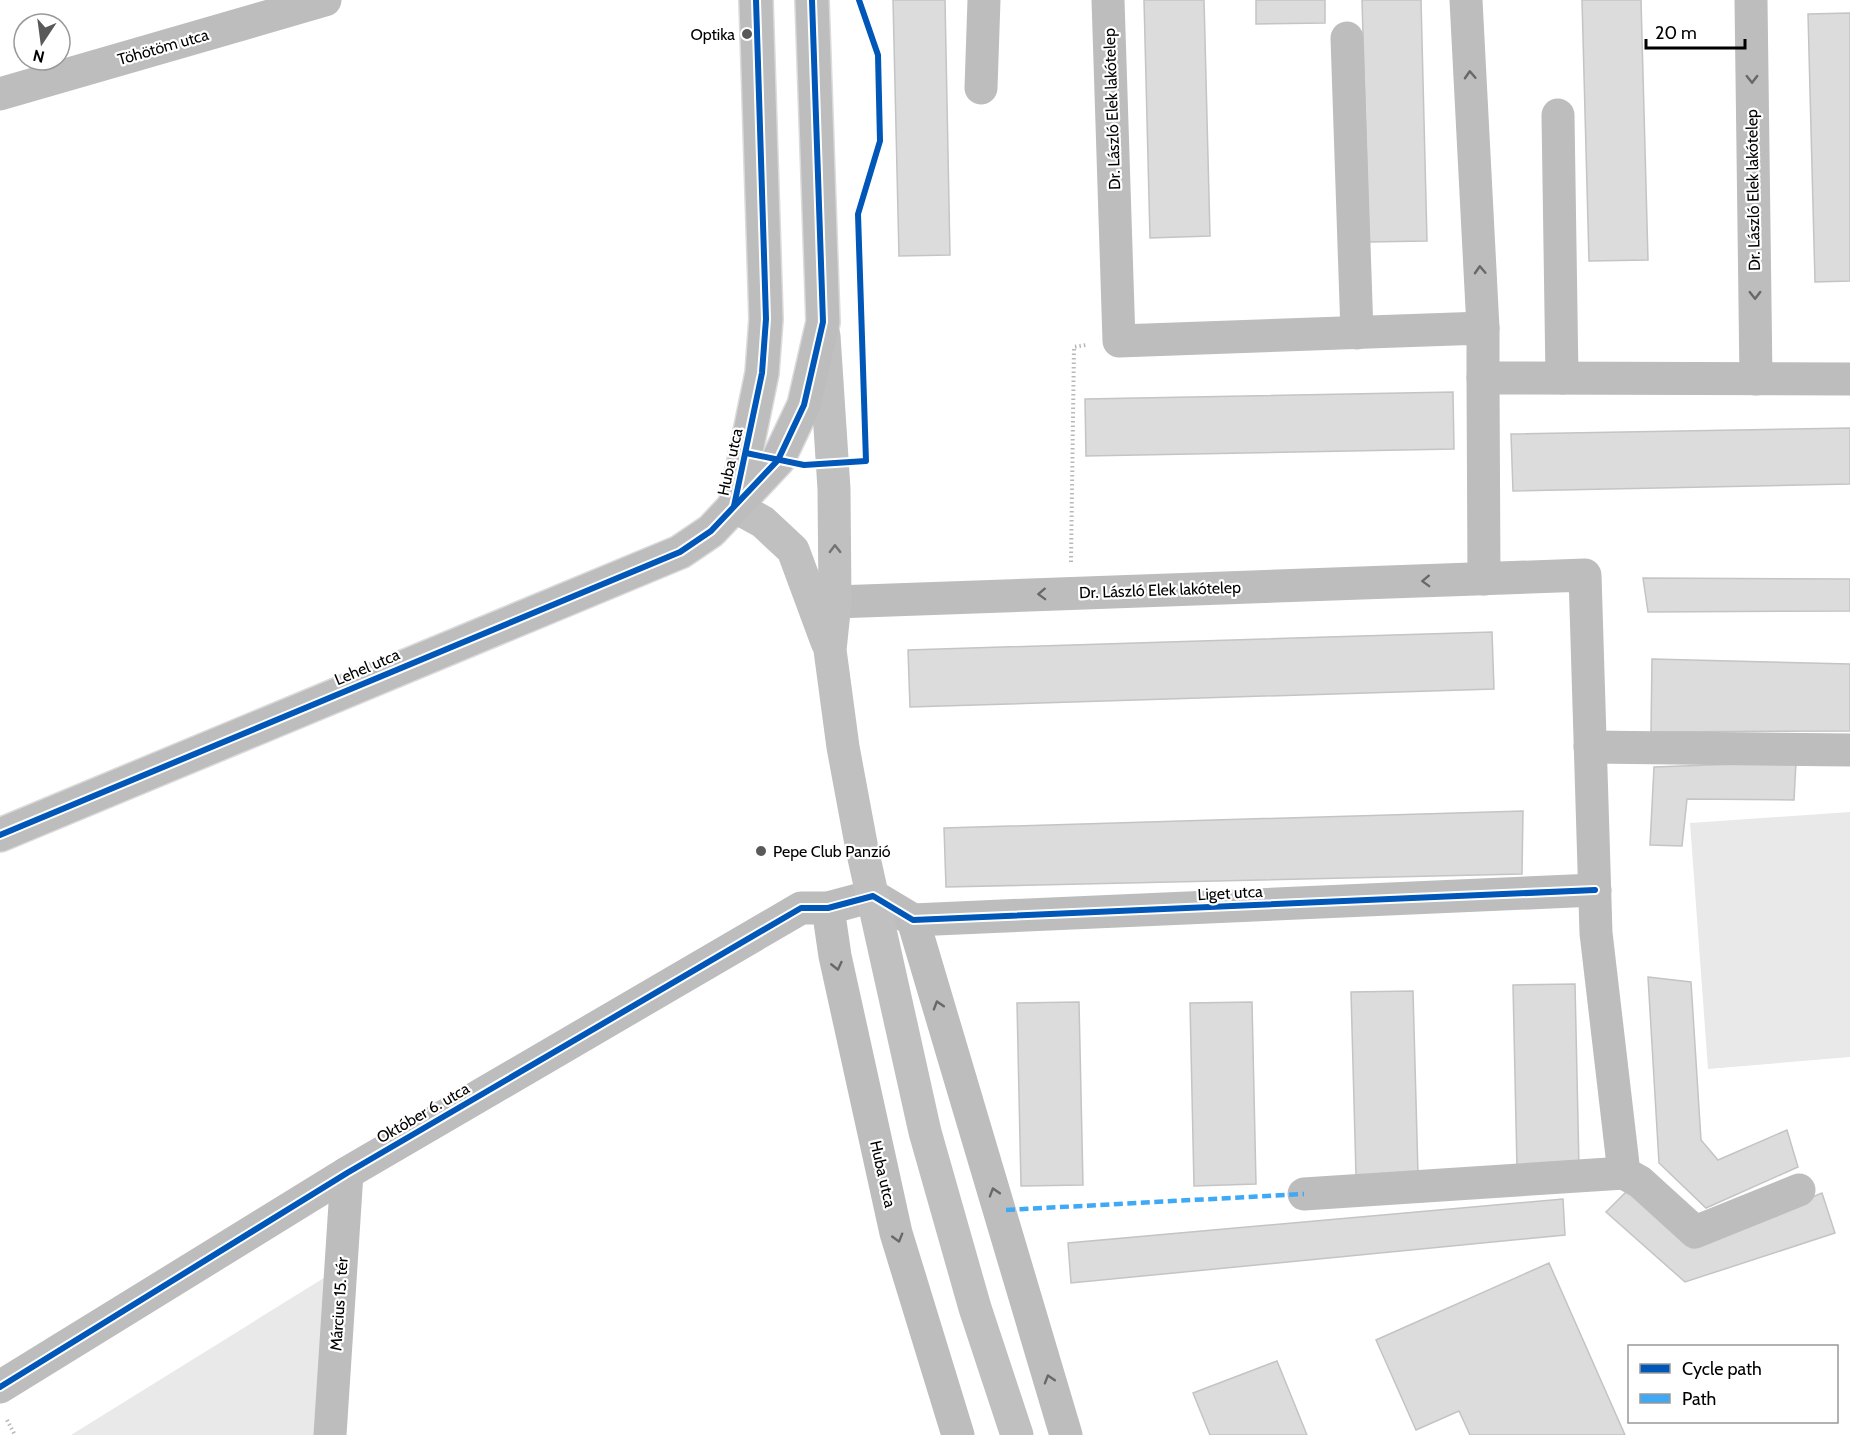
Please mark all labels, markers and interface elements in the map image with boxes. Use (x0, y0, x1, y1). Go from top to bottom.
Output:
north arrow (12, 12, 72, 72)
scale bar (1646, 12, 1745, 50)
text: 20 m (1655, 22, 1697, 44)
street label: Töhötöm utca (115, 25, 211, 69)
place label: Optika (690, 25, 735, 44)
marker: Optika (740, 27, 754, 41)
street label: Dr. László Elek lakótelep (1100, 28, 1124, 190)
text: N (31, 46, 46, 67)
one-way arrow (1463, 71, 1476, 80)
one-way arrow (1746, 75, 1758, 84)
street label: Dr. László Elek lakótelep (1742, 109, 1764, 271)
one-way arrow (1473, 265, 1486, 274)
one-way arrow (1749, 291, 1761, 300)
street label: Huba utca (714, 426, 746, 497)
one-way arrow (828, 545, 841, 554)
one-way arrow (1421, 574, 1430, 587)
street label: Dr. László Elek lakótelep (1079, 578, 1241, 602)
one-way arrow (1037, 588, 1046, 601)
street label: Lehel utca (332, 645, 403, 689)
place label: Pepe Club Panzió (773, 842, 891, 861)
marker: Pepe Club Panzió (754, 844, 768, 858)
street label: Liget utca (1197, 882, 1263, 904)
one-way arrow (830, 961, 843, 971)
one-way arrow (933, 1000, 945, 1011)
street label: Október 6. utca (373, 1079, 473, 1147)
street label: Huba utca (866, 1139, 900, 1210)
one-way arrow (989, 1187, 1001, 1198)
one-way arrow (891, 1233, 903, 1243)
street label: Március 15. tér (326, 1255, 352, 1352)
legend (1628, 1345, 1838, 1423)
text: Cycle path (1682, 1358, 1762, 1380)
one-way arrow (1044, 1374, 1056, 1385)
text: Path (1682, 1388, 1716, 1410)

